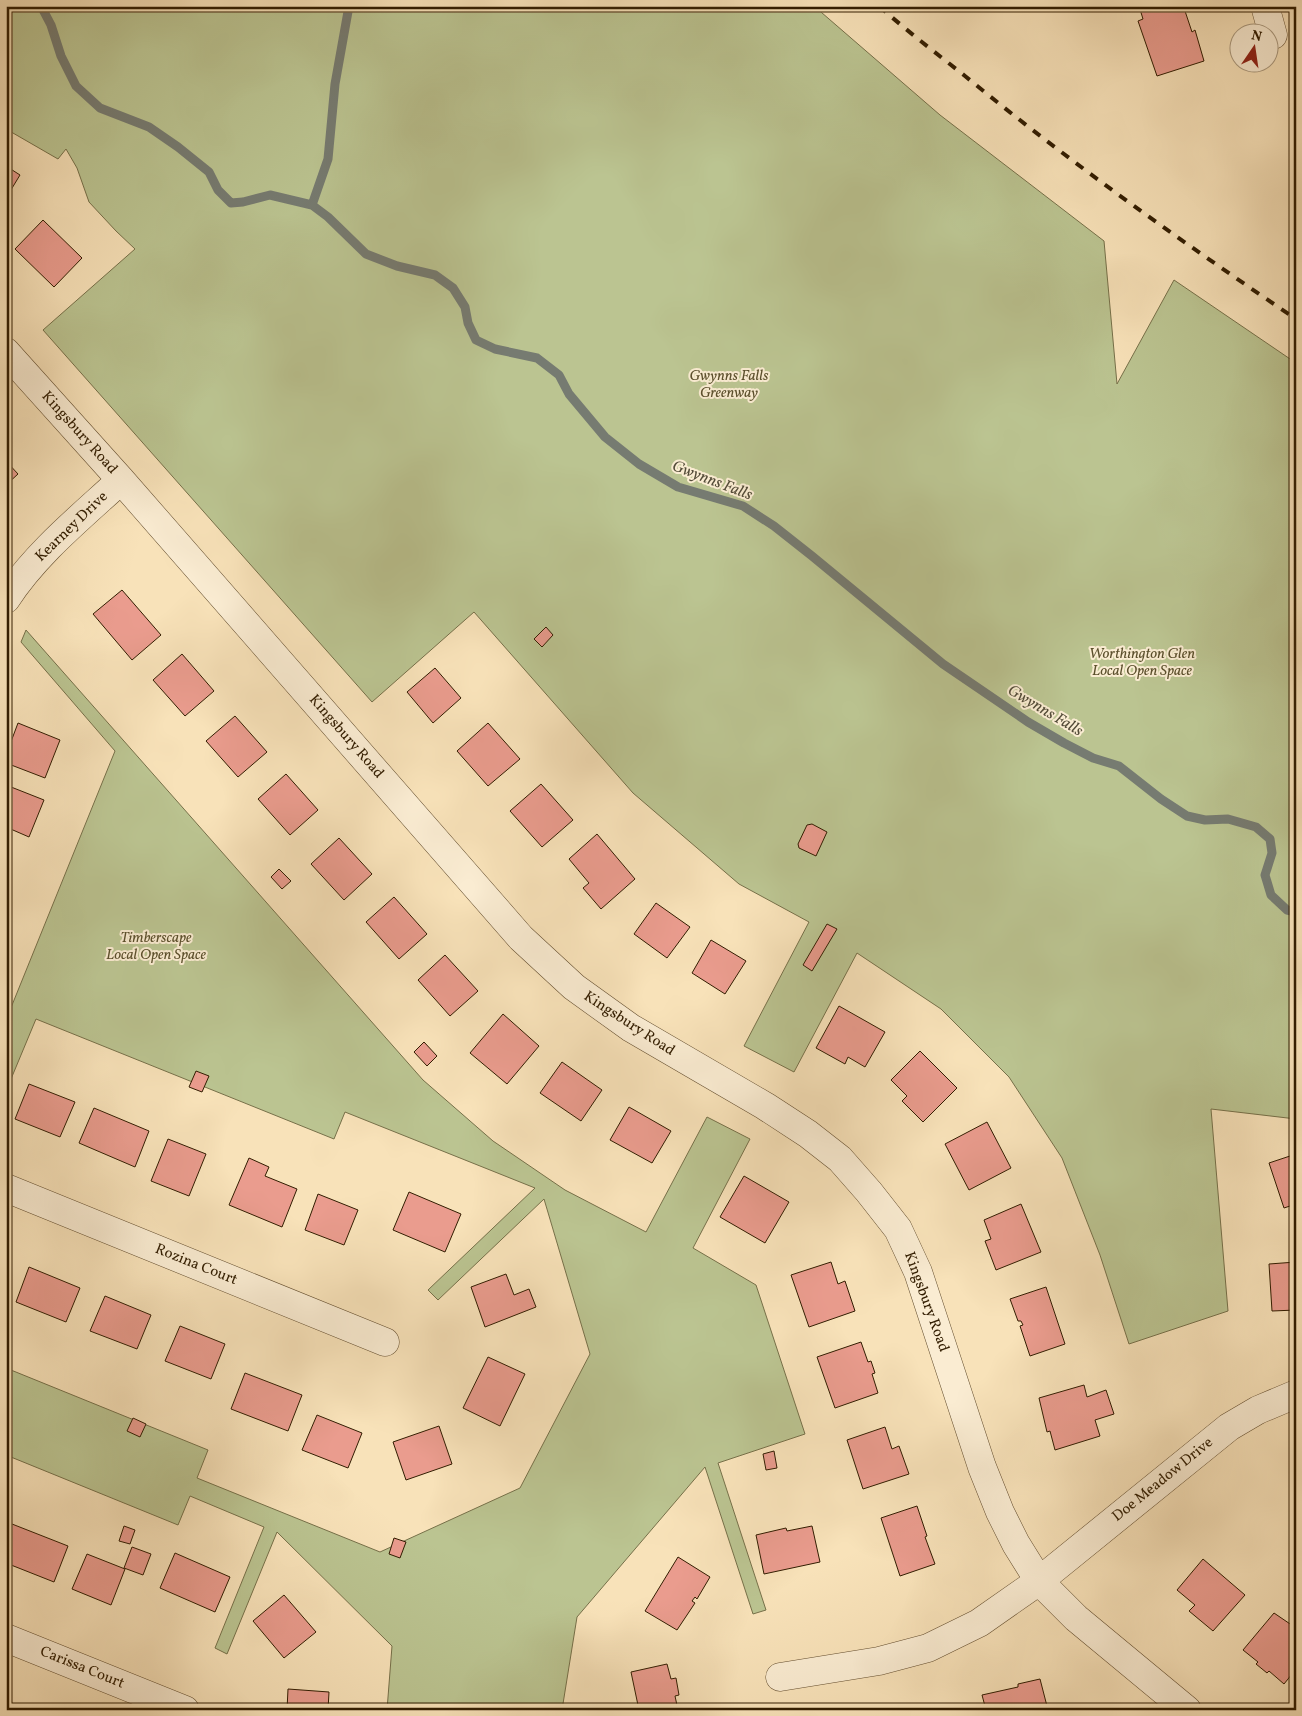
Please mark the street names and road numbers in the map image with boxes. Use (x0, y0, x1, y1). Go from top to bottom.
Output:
street label: Kingsbury Road (36, 387, 122, 479)
street label: Kearney Drive (31, 487, 113, 567)
street label: Kingsbury Road (304, 690, 388, 784)
street label: Kingsbury Road (579, 987, 679, 1061)
street label: Rozina Court (152, 1239, 240, 1291)
street label: Kingsbury Road (898, 1249, 954, 1355)
street label: Doe Meadow Drive (1108, 1433, 1218, 1527)
street label: Carissa Court (37, 1642, 127, 1694)

